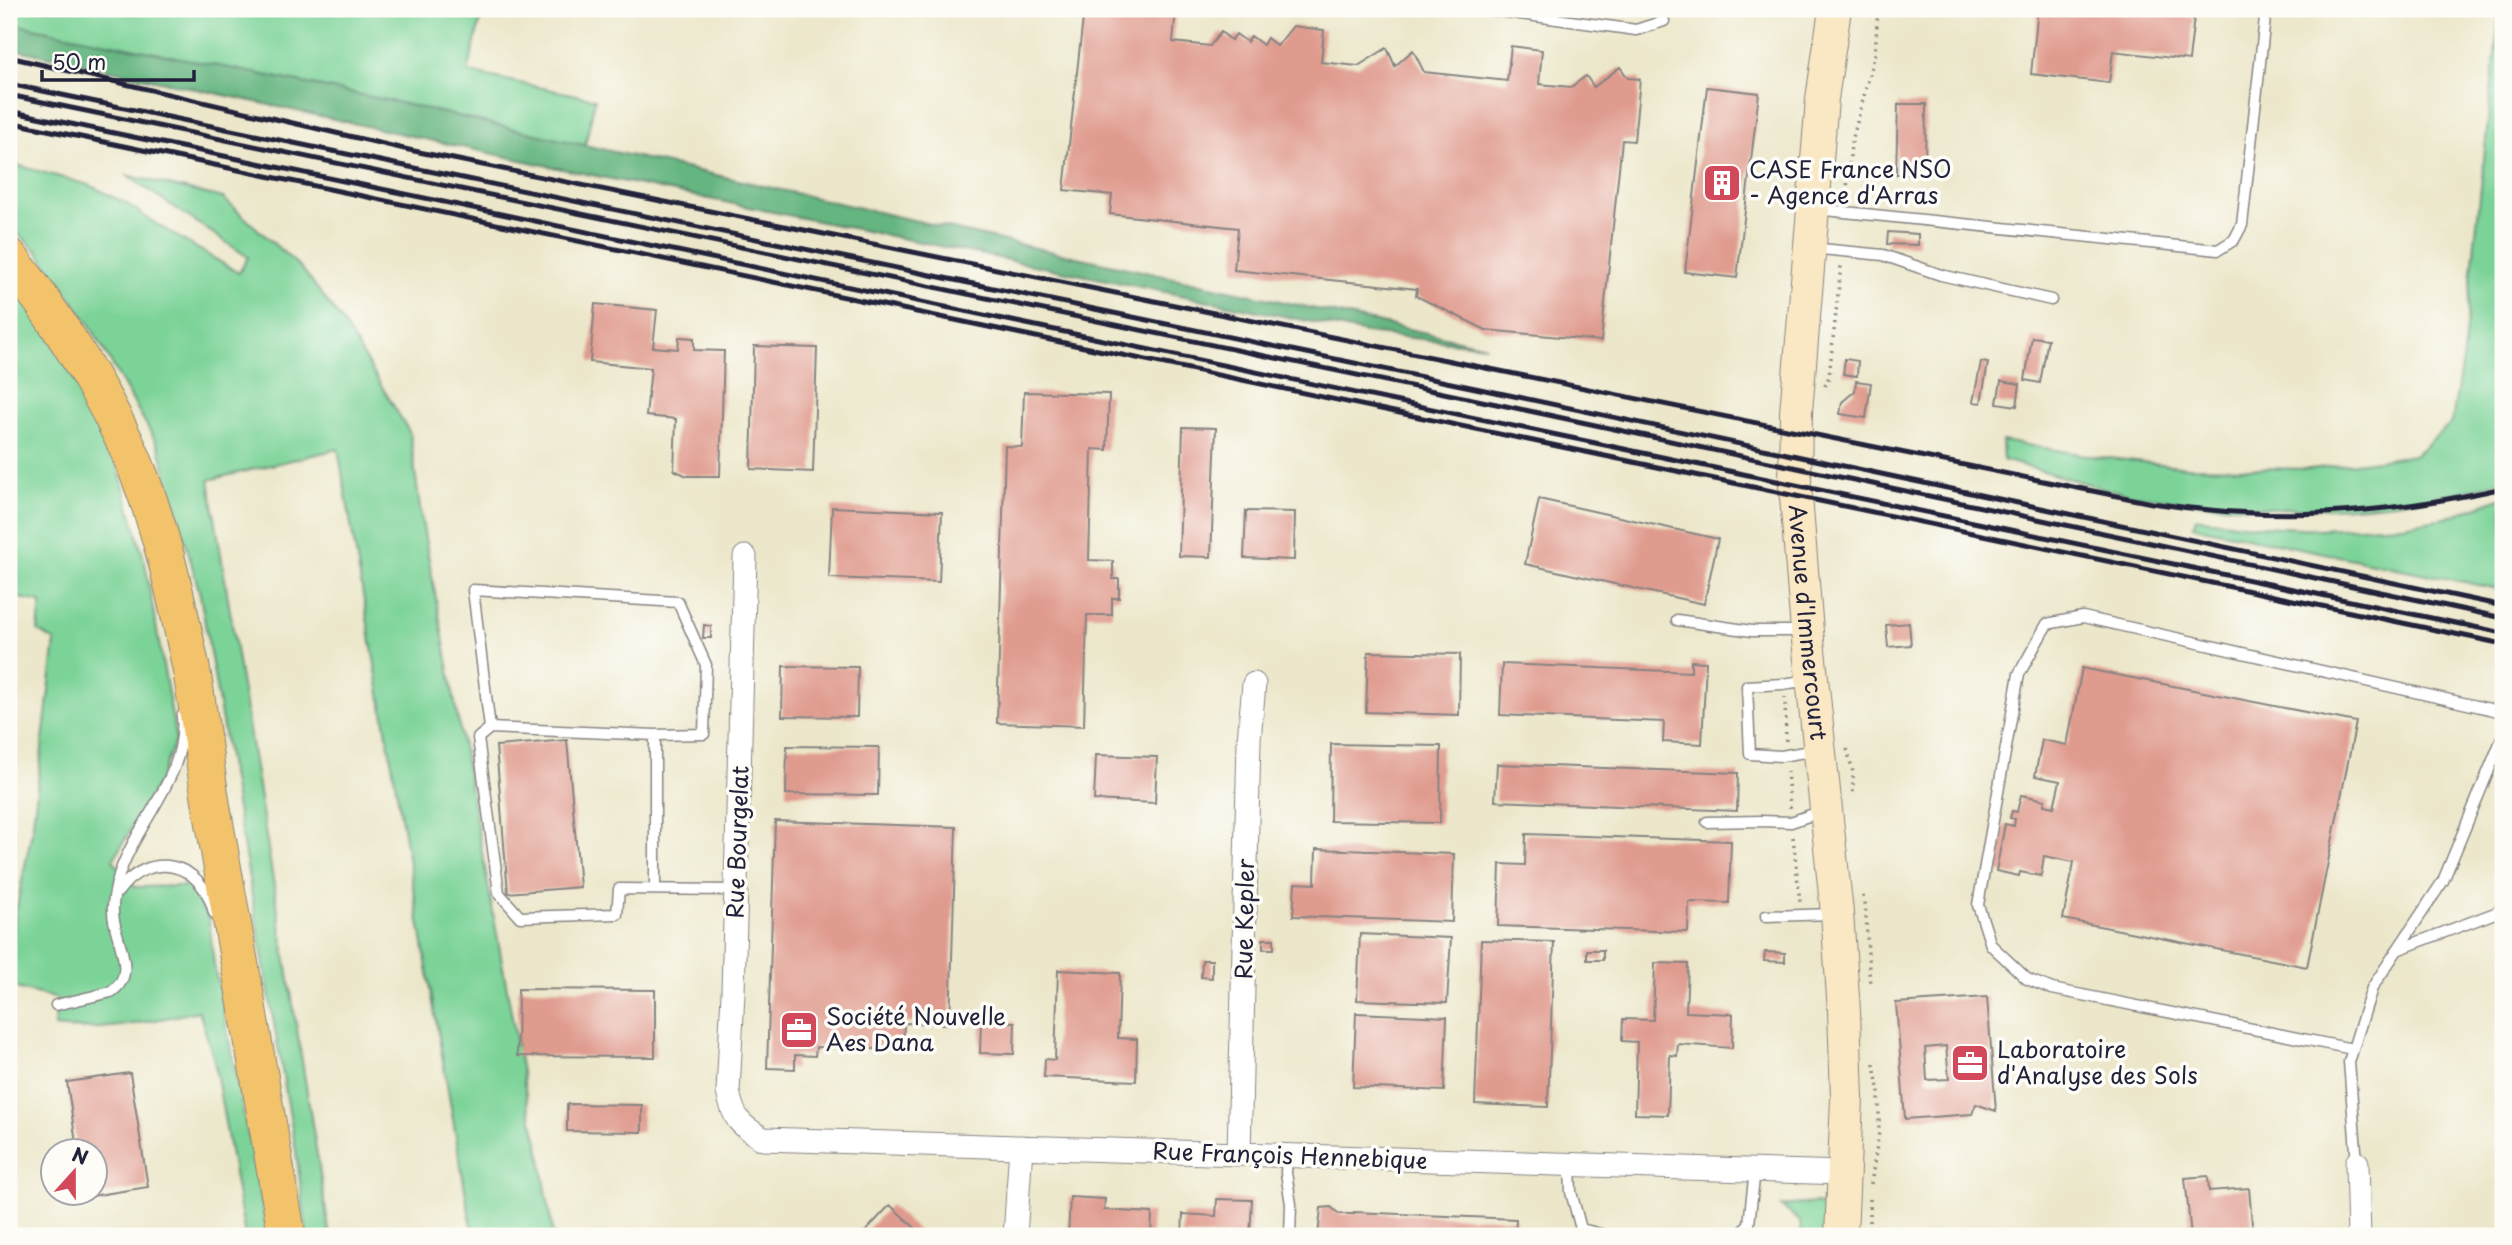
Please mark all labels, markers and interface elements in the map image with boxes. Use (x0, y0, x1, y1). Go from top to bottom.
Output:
scale bar (42, 38, 194, 82)
text: 50 m (52, 45, 106, 77)
place label: CASE France NSO - Agence d'Arras (1749, 151, 1952, 212)
building icon: CASE France NSO - Agence d'Arras (1701, 162, 1743, 204)
street label: Avenue d'Immercourt (1781, 503, 1838, 742)
street label: Rue Bourgelat (716, 765, 757, 919)
street label: Rue Kepler (1225, 858, 1262, 980)
place label: Société Nouvelle Aes Dana (826, 998, 1006, 1059)
office icon: Société Nouvelle Aes Dana (778, 1009, 820, 1051)
place label: Laboratoire d'Analyse des Sols (1997, 1031, 2198, 1092)
office icon: Laboratoire d'Analyse des Sols (1949, 1042, 1991, 1084)
street label: Rue François Hennebique (1152, 1132, 1428, 1177)
north arrow (38, 1136, 108, 1206)
text: N (68, 1139, 92, 1171)

